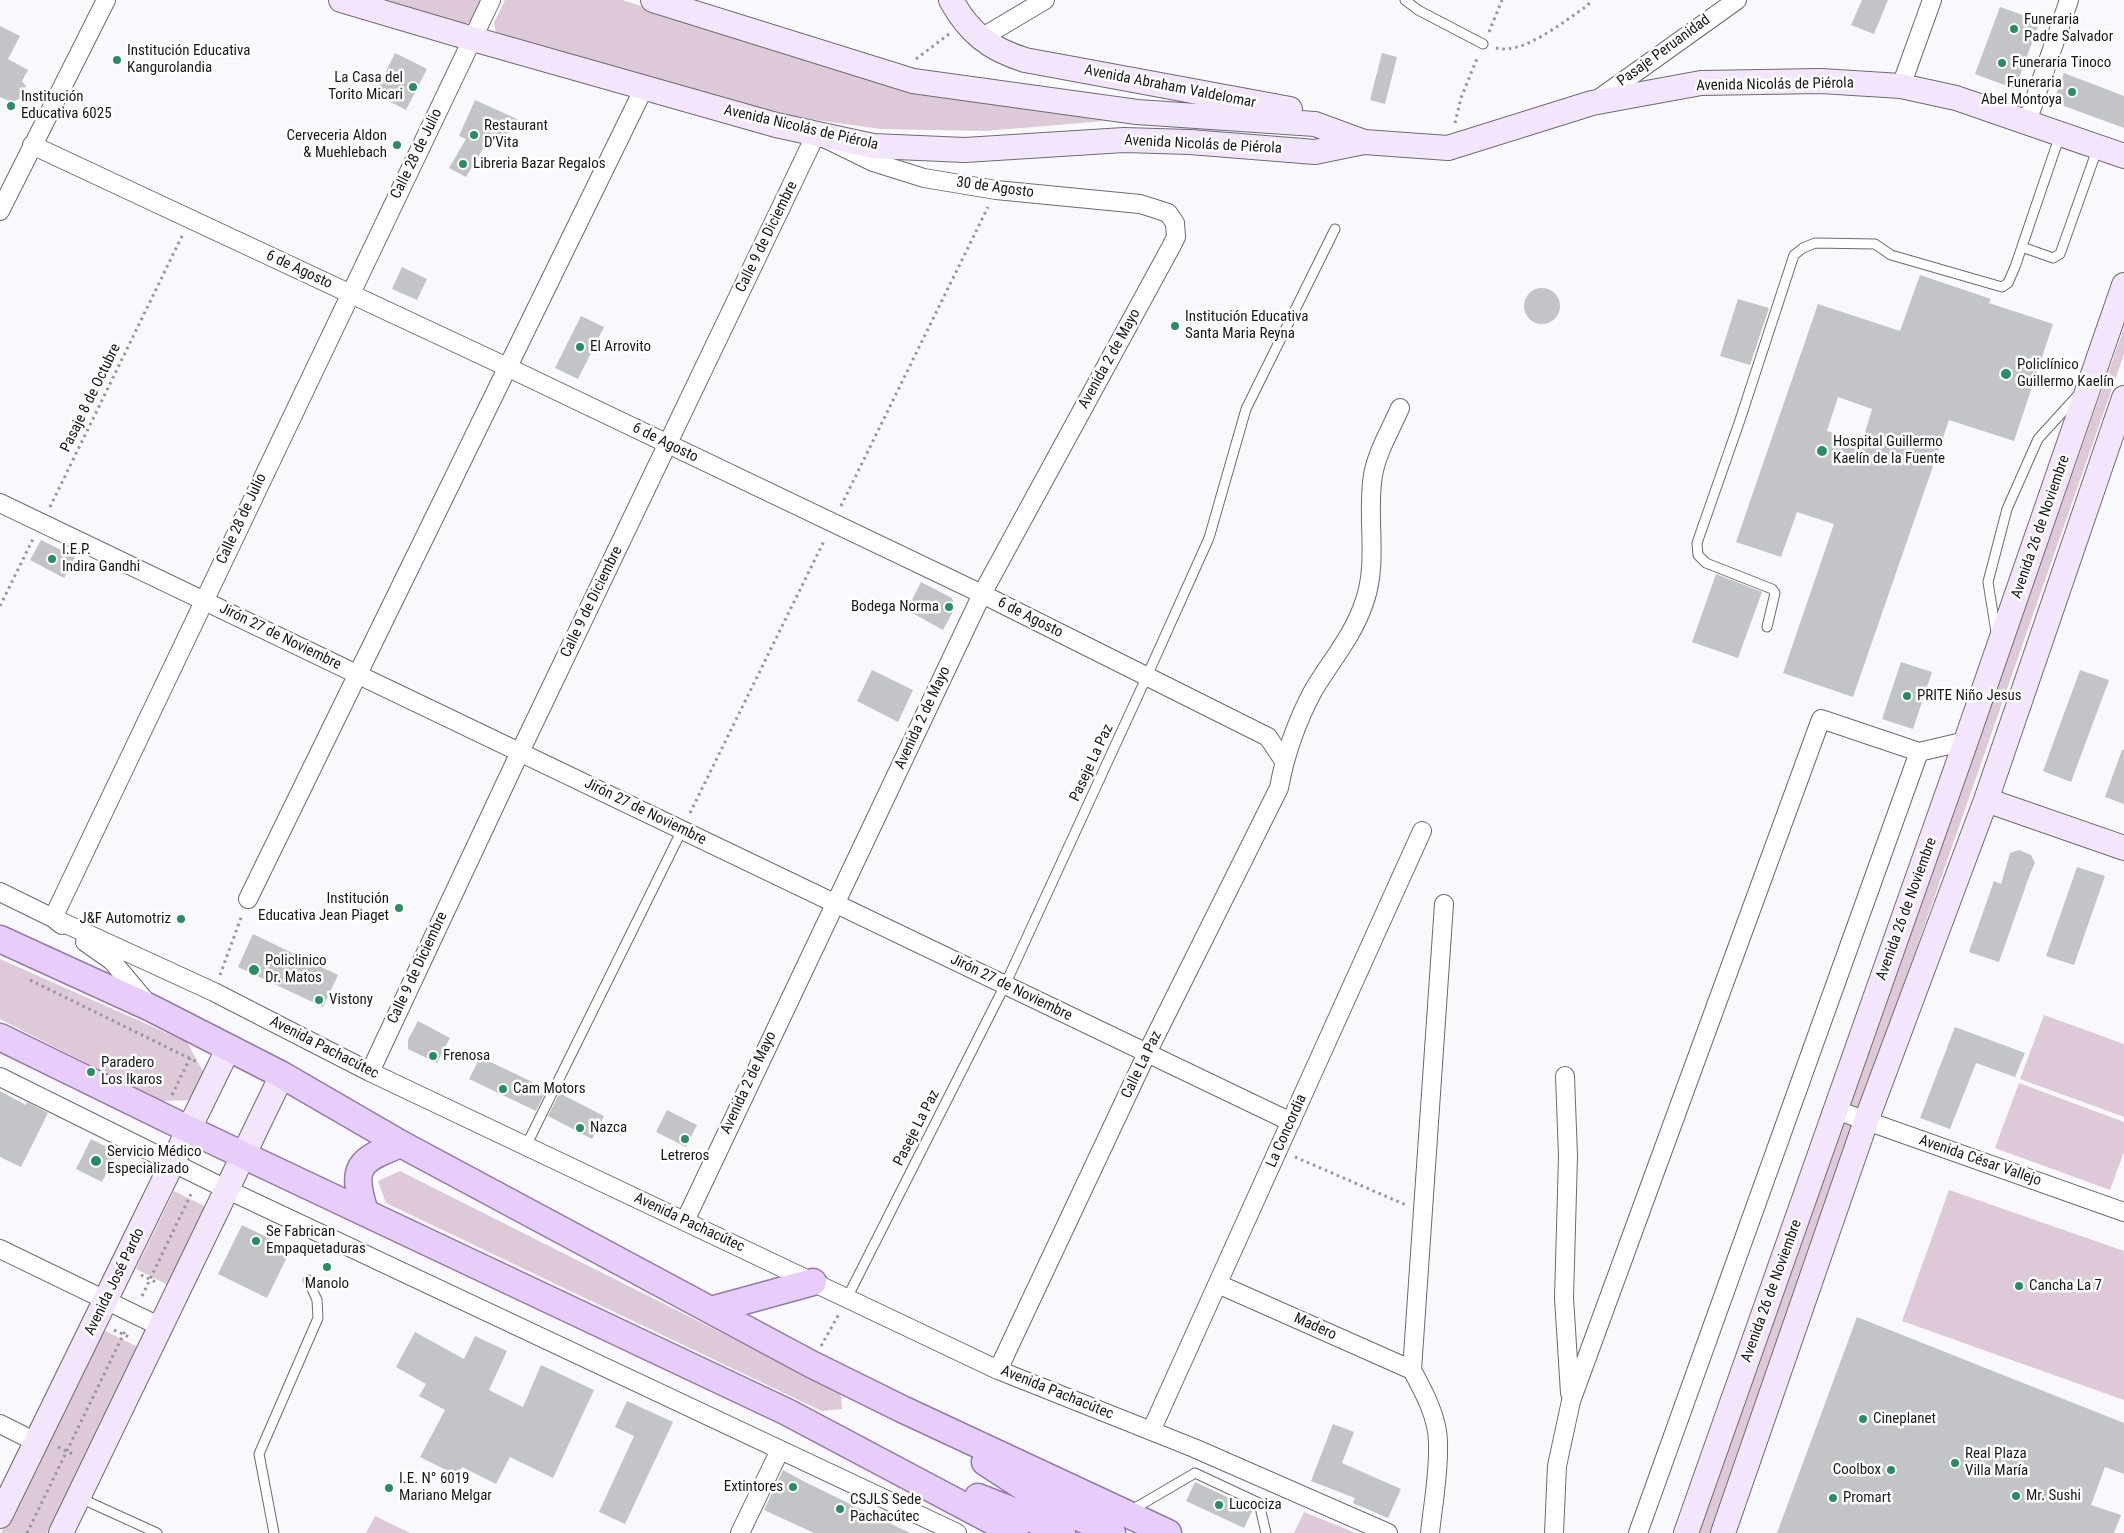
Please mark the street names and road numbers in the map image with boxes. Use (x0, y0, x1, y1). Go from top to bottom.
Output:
street label: Pasaje Peruanidad (1614, 11, 1714, 91)
street label: Avenida Abraham Valdelomar (1083, 62, 1257, 112)
street label: Avenida Nicolás de Piérola (1696, 75, 1854, 95)
street label: Avenida Nicolás de Piérola (722, 101, 880, 155)
street label: Calle 28 de Julio (387, 106, 447, 202)
street label: Avenida Nicolás de Piérola (1124, 132, 1282, 158)
street label: 30 de Agosto (955, 174, 1035, 202)
street label: Calle 9 de Diciembre (732, 179, 802, 295)
street label: 6 de Agosto (263, 247, 335, 293)
street label: Avenida 2 de Mayo (1075, 306, 1145, 412)
street label: Pasaje 8 de Octubre (57, 341, 125, 455)
street label: 6 de Agosto (629, 419, 701, 467)
street label: Avenida 26 de Noviembre (2008, 453, 2074, 601)
street label: Calle 28 de Julio (213, 471, 271, 567)
street label: Calle 9 de Diciembre (557, 544, 627, 660)
street label: 6 de Agosto (994, 594, 1066, 642)
street label: Jirón 27 de Noviembre (216, 600, 344, 674)
street label: Avenida 2 de Mayo (891, 664, 955, 772)
street label: Paseje La Paz (1066, 722, 1118, 804)
street label: Jirón 27 de Noviembre (581, 775, 709, 849)
street label: Avenida 26 de Noviembre (1873, 835, 1941, 983)
street label: Calle 9 de Diciembre (384, 909, 452, 1027)
street label: Jirón 27 de Noviembre (947, 951, 1075, 1025)
street label: Avenida Pachacútec (267, 1013, 381, 1083)
street label: Calle La Paz (1118, 1028, 1166, 1102)
street label: Avenida 2 de Mayo (717, 1029, 781, 1137)
street label: Paseje La Paz (890, 1087, 944, 1169)
street label: La Concordia (1263, 1092, 1311, 1170)
street label: Avenida César Vallejo (1917, 1132, 2043, 1190)
street label: Avenida Pachacútec (631, 1190, 747, 1256)
street label: Avenida 26 de Noviembre (1738, 1217, 1806, 1365)
street label: Avenida José Pardo (81, 1225, 149, 1339)
street label: Madero (1291, 1310, 1339, 1344)
street label: Avenida Pachacútec (998, 1362, 1116, 1424)

